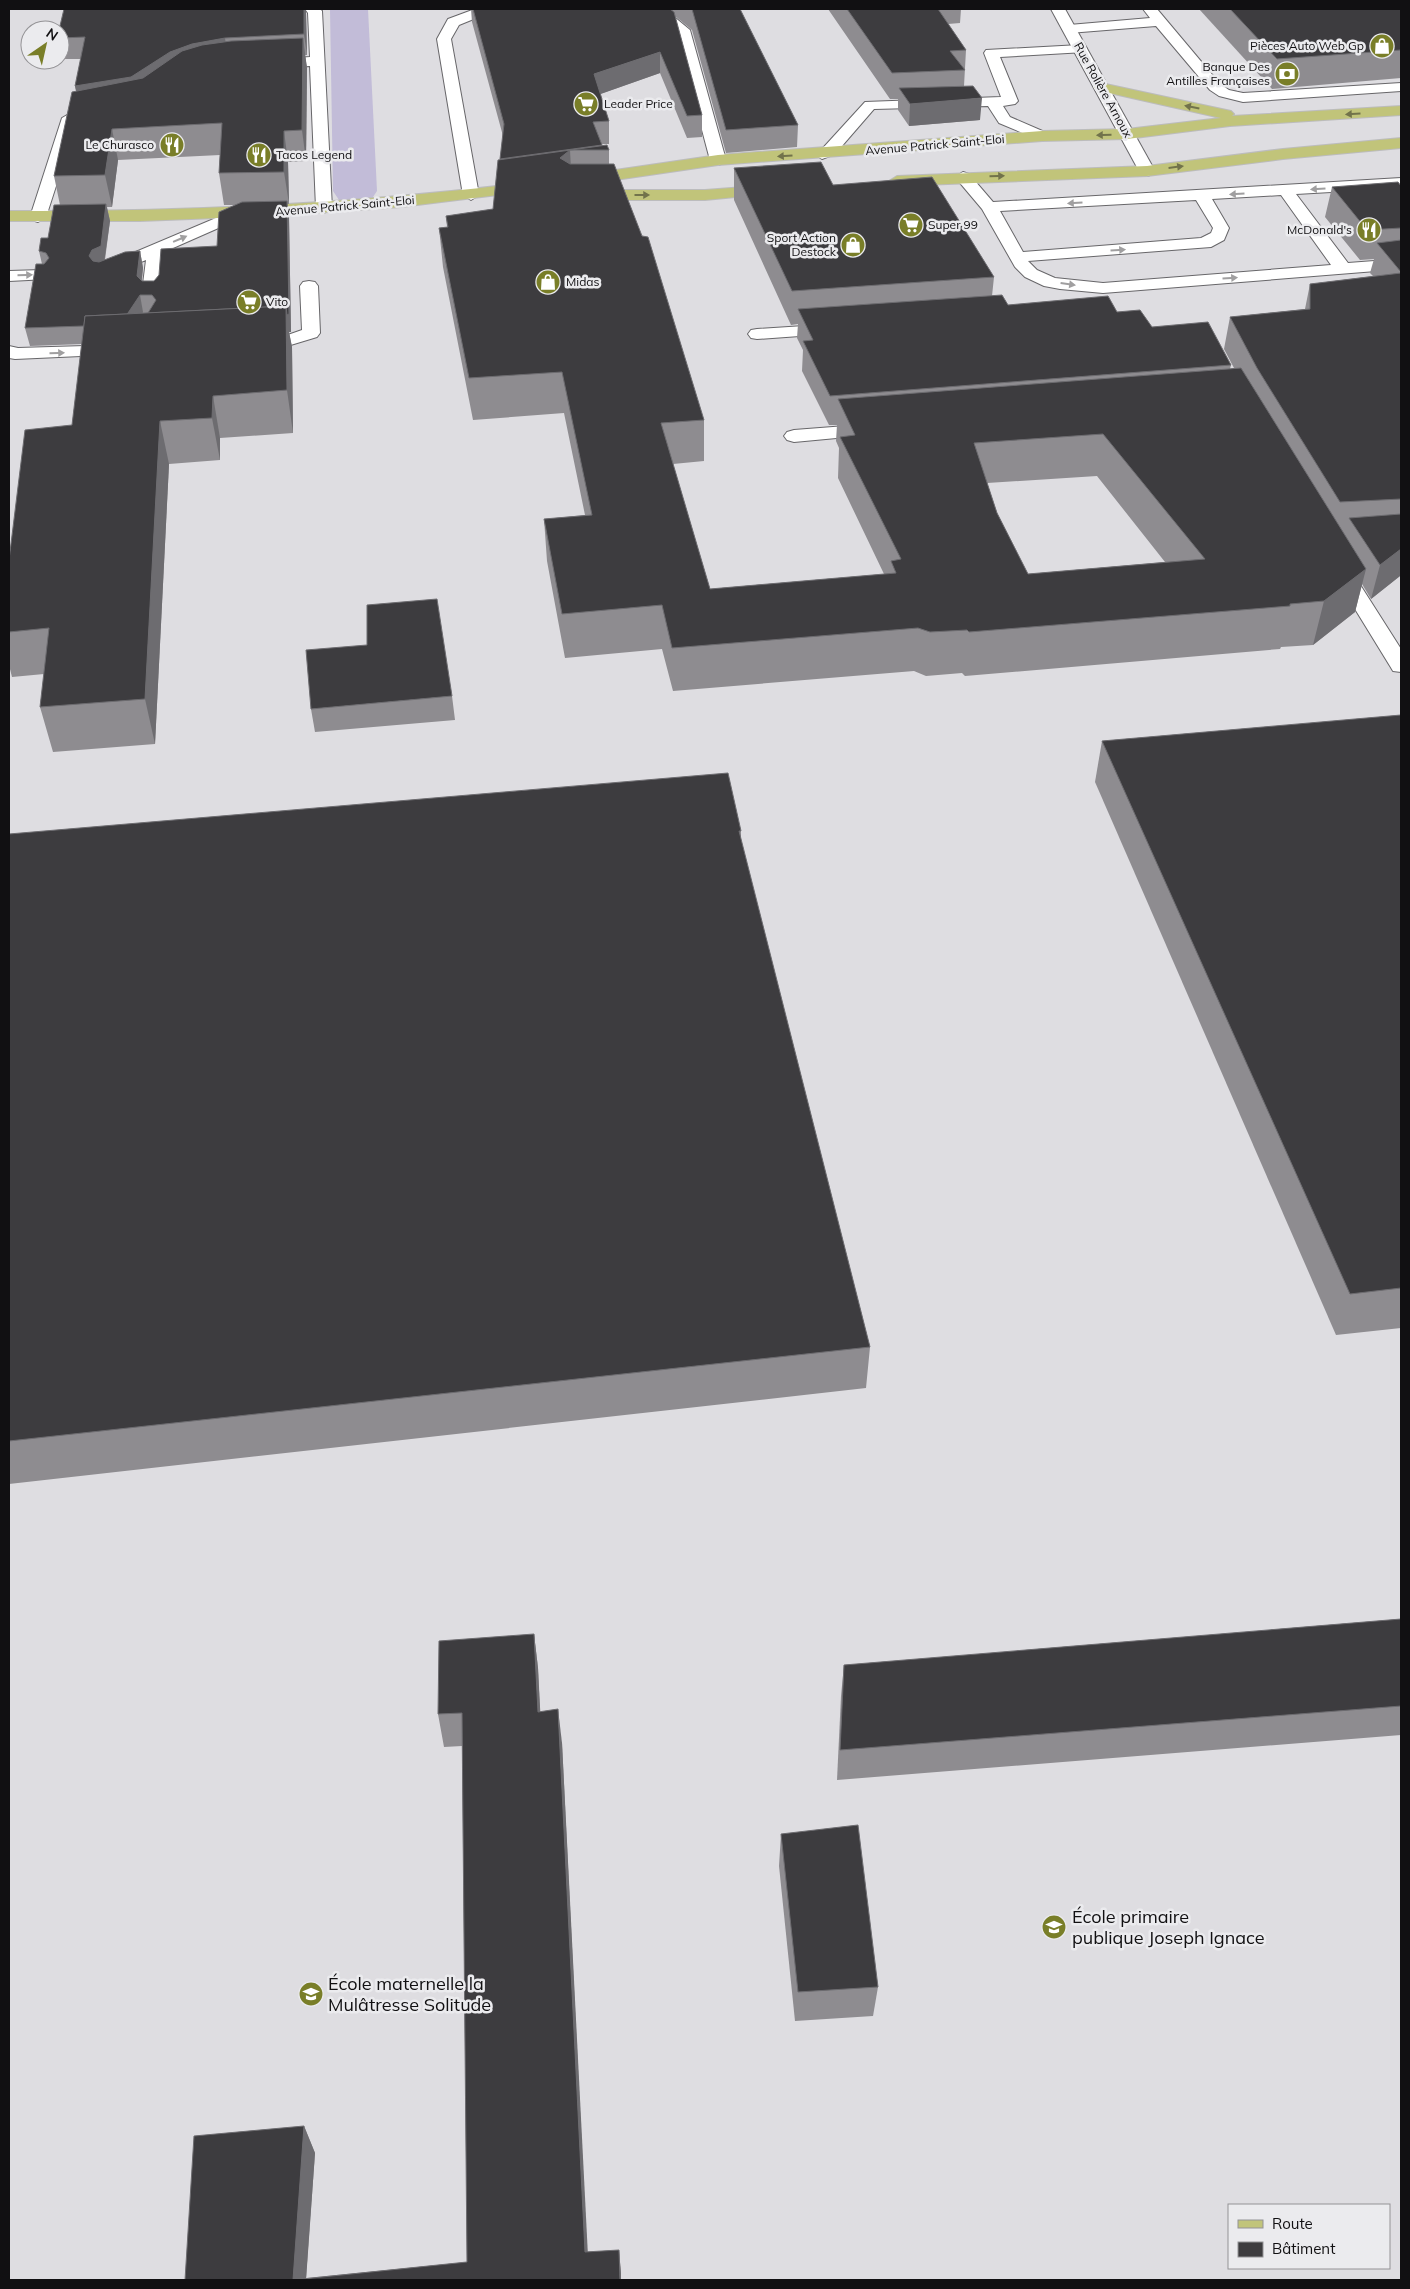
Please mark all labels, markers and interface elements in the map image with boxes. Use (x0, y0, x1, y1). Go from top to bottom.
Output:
north arrow (20, 20, 70, 70)
text: N (43, 24, 62, 45)
shop icon: Pièces Auto Web Gp (1369, 33, 1395, 59)
place label: Pièces Auto Web Gp (1250, 38, 1364, 53)
street label: Rue Rolière Arnoux (1071, 40, 1136, 140)
place label: Banque Des Antilles Françaises (1166, 59, 1270, 88)
bank icon: Banque Des Antilles Françaises (1274, 61, 1300, 87)
supermarket icon: Leader Price (573, 91, 599, 117)
place label: Leader Price (604, 96, 673, 111)
one-way arrow (1184, 103, 1200, 111)
one-way arrow (1344, 110, 1360, 118)
street label: Avenue Patrick Saint-Eloi (865, 131, 1005, 158)
one-way arrow (1096, 131, 1112, 139)
restaurant icon: Le Churasco (159, 132, 185, 158)
place label: Le Churasco (86, 137, 154, 152)
restaurant icon: Tacos Legend (246, 142, 272, 168)
place label: Tacos Legend (276, 147, 352, 162)
one-way arrow (777, 152, 793, 160)
one-way arrow (1169, 163, 1185, 171)
one-way arrow (989, 172, 1005, 180)
one-way arrow (1309, 185, 1325, 193)
one-way arrow (1229, 190, 1245, 198)
one-way arrow (634, 191, 650, 199)
street label: Avenue Patrick Saint-Eloi (275, 192, 415, 219)
one-way arrow (1067, 199, 1083, 207)
supermarket icon: Super 99 (898, 212, 924, 238)
place label: Super 99 (928, 217, 978, 232)
restaurant icon: McDonald's (1356, 217, 1382, 243)
place label: McDonald's (1287, 222, 1352, 237)
place label: Sport Action Destock (767, 230, 837, 259)
shop icon: Sport Action Destock (840, 232, 866, 258)
one-way arrow (172, 234, 187, 242)
one-way arrow (1111, 245, 1127, 253)
shop icon: Midas (535, 269, 561, 295)
one-way arrow (17, 271, 33, 279)
place label: Midas (566, 274, 600, 289)
one-way arrow (1222, 274, 1238, 282)
one-way arrow (1060, 281, 1076, 289)
supermarket icon: Vito (236, 289, 262, 315)
place label: Vito (266, 294, 288, 309)
one-way arrow (49, 348, 65, 356)
place label: École primaire publique Joseph Ignace (1072, 1905, 1265, 1949)
school or university icon: École primaire publique Joseph Ignace (1041, 1914, 1067, 1940)
place label: École maternelle la Mulâtresse Solitude (328, 1972, 491, 2016)
school or university icon: École maternelle la Mulâtresse Solitude (298, 1981, 324, 2007)
legend (1228, 2204, 1390, 2269)
text: Route (1272, 2214, 1313, 2233)
text: Bâtiment (1272, 2239, 1335, 2258)

